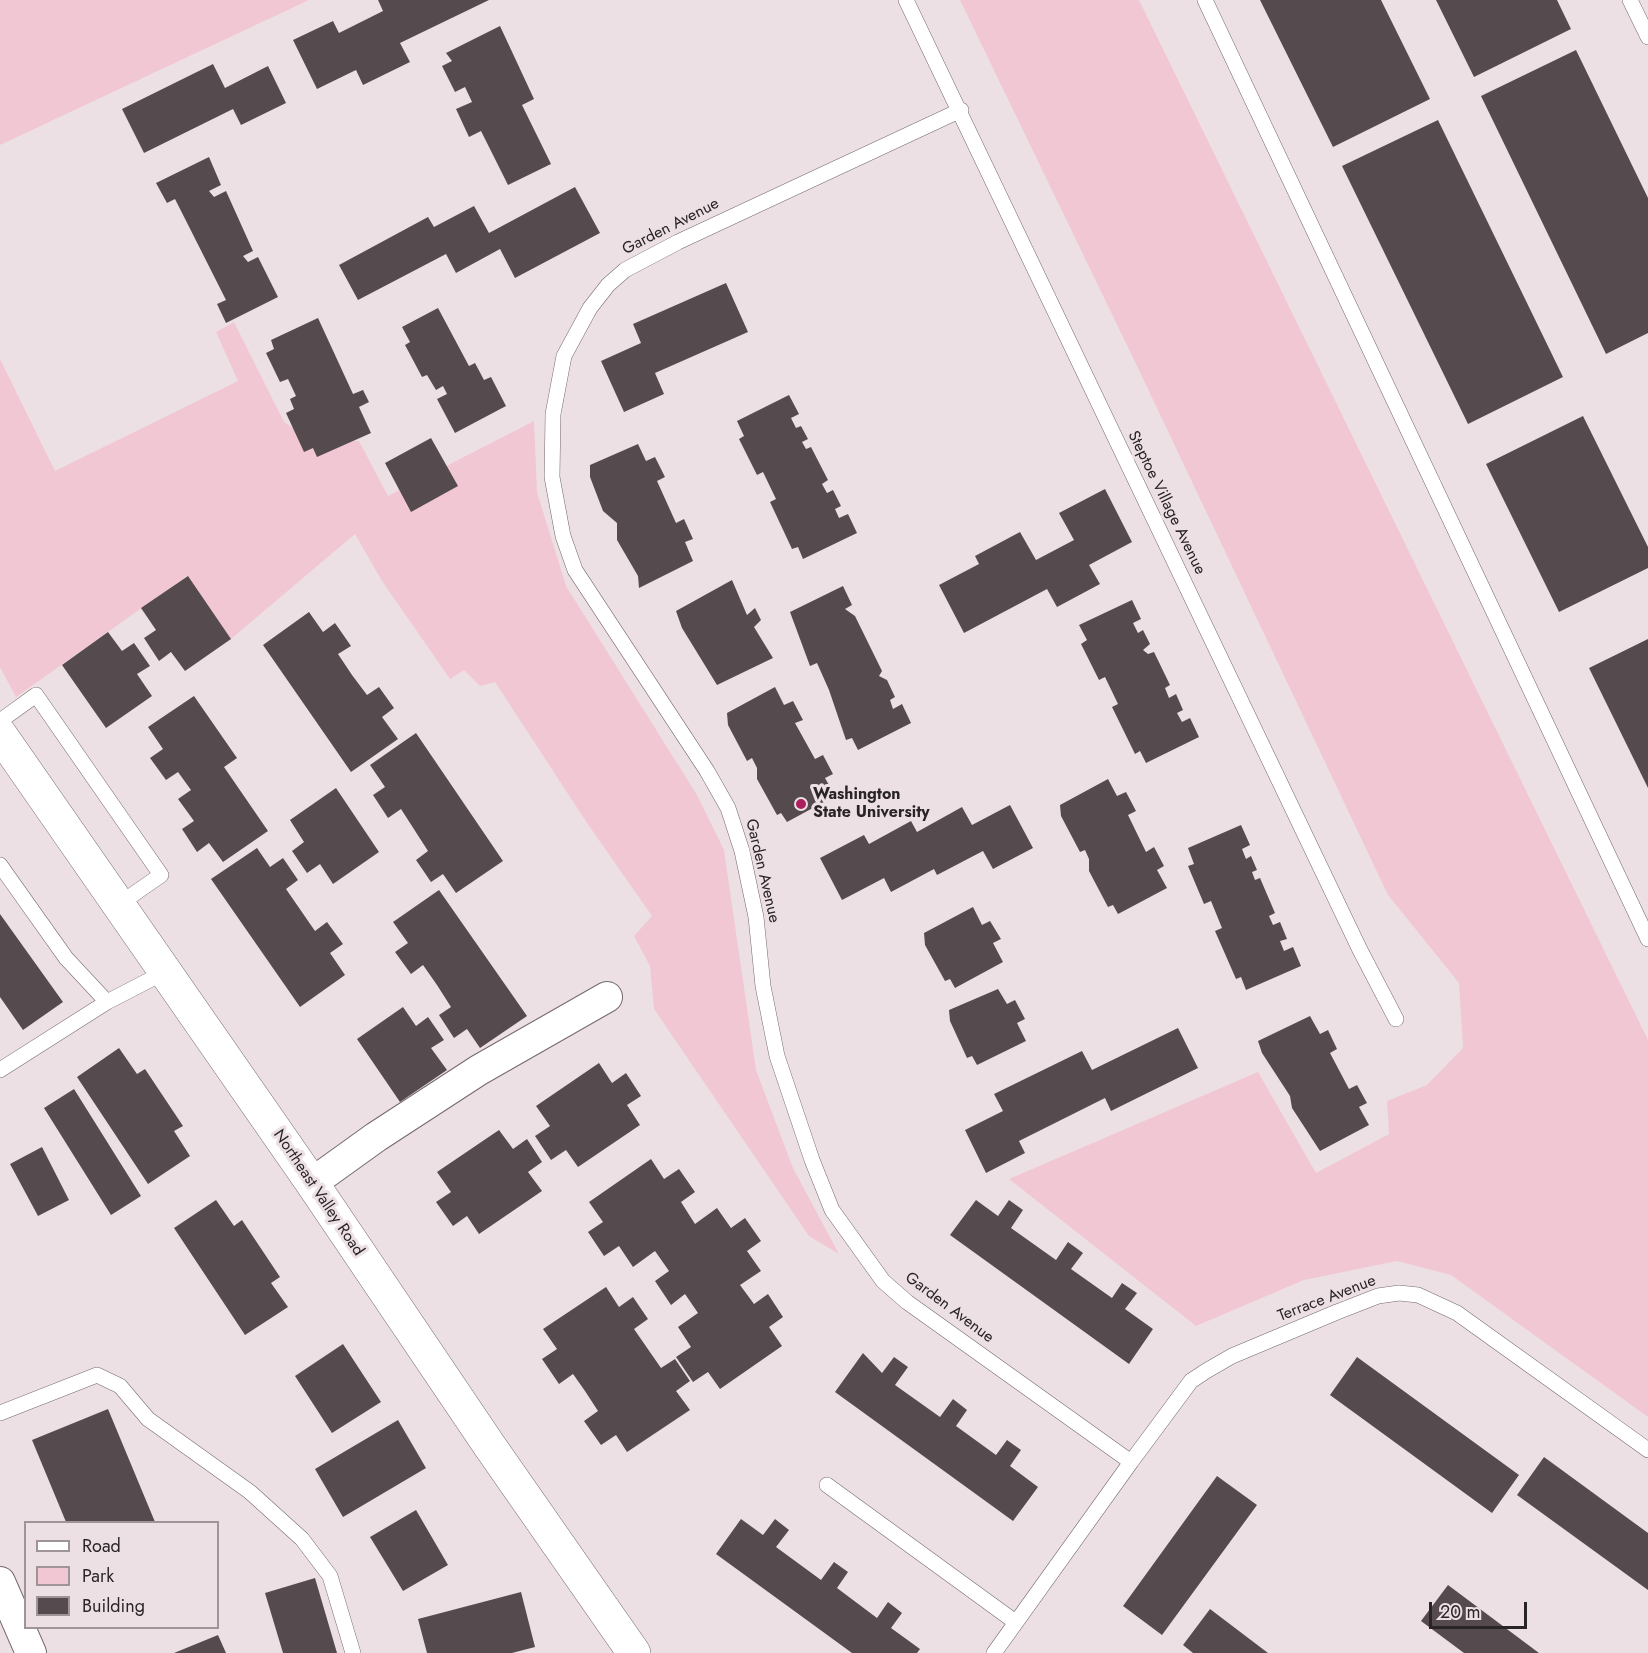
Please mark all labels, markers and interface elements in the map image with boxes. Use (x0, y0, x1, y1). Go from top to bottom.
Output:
street label: Garden Avenue (619, 194, 723, 260)
street label: Steptoe Village Avenue (1123, 428, 1209, 578)
place label: Washington State University (813, 785, 930, 823)
marker: Washington State University (794, 797, 808, 811)
street label: Garden Avenue (741, 817, 783, 925)
street label: Northeast Valley Road (269, 1126, 367, 1260)
street label: Garden Avenue (901, 1268, 997, 1348)
street label: Terrace Avenue (1275, 1272, 1379, 1326)
legend (24, 1521, 219, 1629)
text: Road (82, 1533, 121, 1559)
text: Park (82, 1563, 114, 1589)
scale bar (1432, 1590, 1530, 1628)
text: Building (82, 1593, 145, 1619)
text: 20 m (1440, 1599, 1480, 1625)

